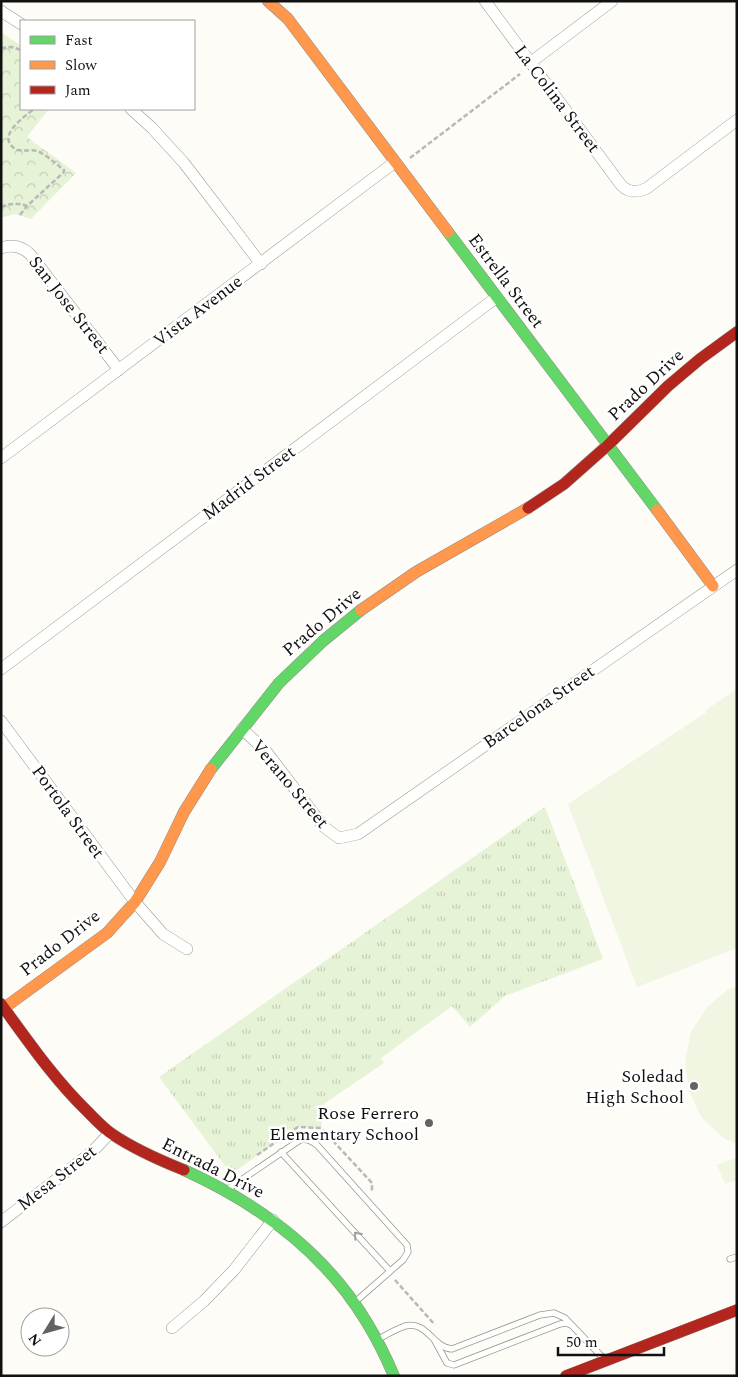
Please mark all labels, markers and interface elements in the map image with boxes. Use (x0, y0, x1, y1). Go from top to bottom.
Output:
legend (20, 20, 195, 110)
text: Fast (65, 29, 93, 52)
street label: La Colina Street (507, 39, 607, 159)
text: Slow (65, 54, 97, 77)
text: Jam (65, 79, 91, 102)
street label: Estrella Street (461, 228, 551, 334)
street label: San Jose Street (22, 250, 116, 360)
street label: Vista Avenue (148, 268, 248, 354)
street label: Prado Drive (602, 342, 690, 428)
street label: Madrid Street (197, 439, 301, 527)
street label: Prado Drive (277, 581, 367, 663)
street label: Barcelona Street (478, 658, 600, 756)
street label: Verano Street (245, 734, 335, 834)
street label: Portola Street (25, 760, 111, 864)
street label: Prado Drive (14, 903, 106, 983)
place label: Soledad High School (585, 1063, 684, 1111)
marker: Soledad High School (688, 1080, 700, 1092)
place label: Rose Ferrero Elementary School (269, 1100, 419, 1148)
marker: Rose Ferrero Elementary School (423, 1117, 435, 1129)
street label: Entrada Drive (157, 1130, 269, 1206)
street label: Mesa Street (12, 1138, 102, 1218)
one-way arrow (354, 1232, 363, 1241)
north arrow (20, 1307, 70, 1357)
scale bar (558, 1324, 664, 1356)
text: N (23, 1329, 47, 1350)
text: 50 m (566, 1331, 598, 1354)

